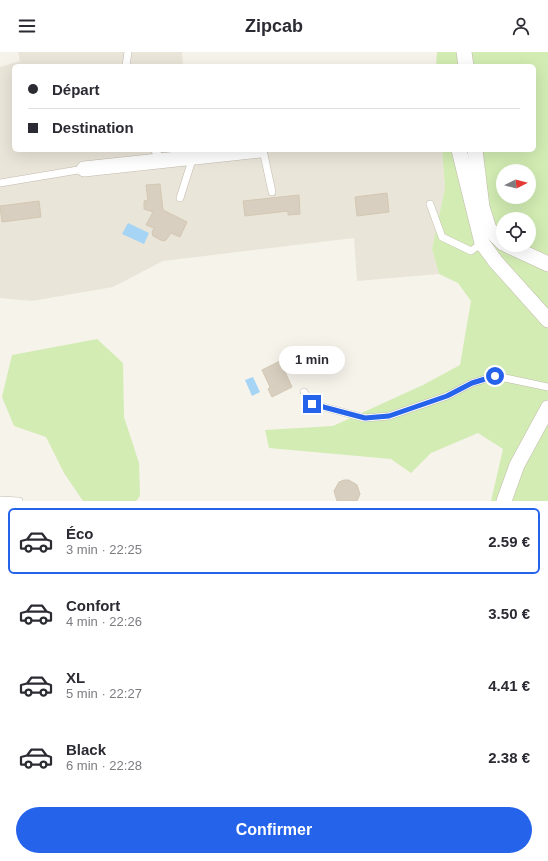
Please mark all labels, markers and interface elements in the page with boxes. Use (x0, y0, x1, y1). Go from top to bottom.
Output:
icon: menu (16, 15, 38, 37)
icon: person (510, 15, 532, 37)
text: Zipcab (245, 16, 303, 36)
text: Départ (52, 81, 100, 98)
text: Destination (52, 119, 134, 136)
north arrow (496, 164, 536, 204)
map controls (496, 164, 536, 252)
button: locate (496, 212, 536, 252)
callout: 1 min (279, 346, 345, 374)
text: 1 min (295, 352, 329, 367)
route start (486, 367, 504, 385)
route end (303, 395, 321, 413)
icon: car (18, 523, 54, 559)
text: Éco (66, 525, 94, 542)
text: 2.59 € (488, 533, 530, 550)
text: 3 min · 22:25 (66, 542, 142, 557)
icon: car (18, 595, 54, 631)
text: Confort (66, 597, 120, 614)
text: 3.50 € (488, 605, 530, 622)
text: 4 min · 22:26 (66, 614, 142, 629)
icon: car (18, 667, 54, 703)
text: XL (66, 669, 85, 686)
text: 4.41 € (488, 677, 530, 694)
text: 5 min · 22:27 (66, 686, 142, 701)
icon: car (18, 739, 54, 775)
text: Black (66, 741, 106, 758)
text: 2.38 € (488, 749, 530, 766)
text: 6 min · 22:28 (66, 758, 142, 773)
button: Confirmer (16, 807, 532, 853)

